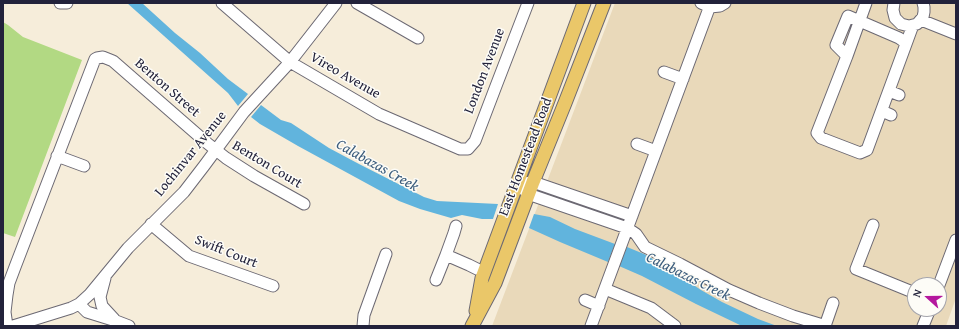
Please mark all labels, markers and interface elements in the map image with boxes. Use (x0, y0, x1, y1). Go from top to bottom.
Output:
street label: London Avenue (461, 26, 509, 116)
street label: Vireo Avenue (307, 49, 383, 103)
street label: Benton Street (131, 55, 203, 121)
street label: East Homestead Road (496, 96, 556, 218)
street label: Lochinvar Avenue (151, 108, 231, 200)
water label: Calabazas Creek (333, 136, 421, 196)
street label: Benton Court (229, 138, 305, 192)
street label: Swift Court (192, 232, 260, 272)
water label: Calabazas Creek (643, 249, 733, 305)
north arrow (907, 277, 947, 317)
text: N (908, 287, 926, 299)

